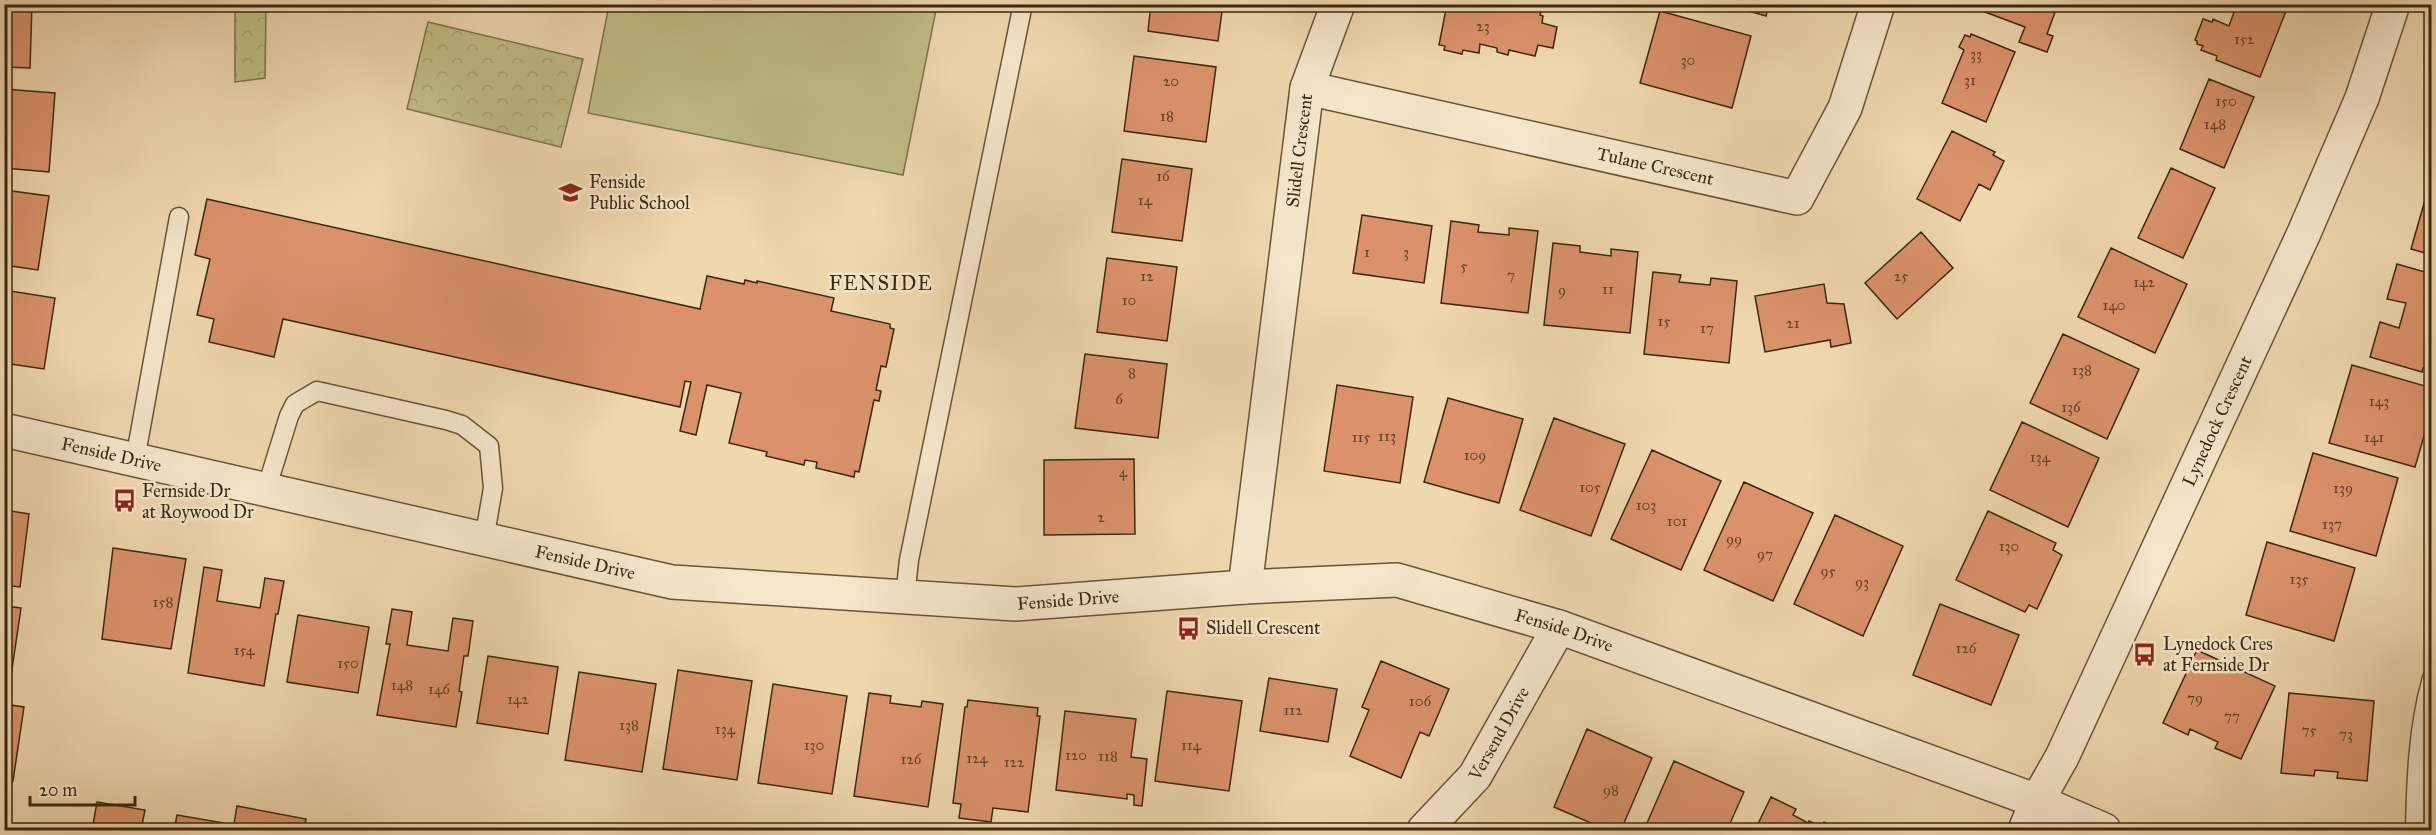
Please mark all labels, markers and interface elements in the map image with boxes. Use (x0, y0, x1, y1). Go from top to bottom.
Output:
house number: 23 (1476, 17, 1490, 35)
house number: 152 (2234, 30, 2255, 48)
house number: 33 (1970, 45, 1982, 63)
house number: 30 (1681, 51, 1695, 69)
house number: 31 (1964, 71, 1976, 89)
house number: 20 (1163, 72, 1179, 90)
street label: Slidell Crescent (1281, 92, 1317, 208)
house number: 150 (2215, 92, 2237, 110)
house number: 18 (1160, 107, 1174, 125)
house number: 148 (2204, 115, 2226, 133)
street label: Tulane Crescent (1595, 142, 1717, 190)
house number: 16 (1156, 167, 1171, 185)
place label: Fenside Public School (589, 171, 690, 214)
school or university icon: Fenside Public School (558, 179, 584, 205)
house number: 14 (1138, 191, 1153, 209)
house number: 1 (1364, 243, 1370, 261)
house number: 3 (1403, 243, 1409, 261)
house number: 5 (1461, 257, 1468, 275)
house number: 7 (1507, 266, 1515, 284)
house number: 12 (1140, 267, 1154, 285)
house number: 25 (1894, 267, 1908, 285)
district label: FENSIDE (829, 271, 933, 295)
house number: 142 (2133, 273, 2155, 291)
house number: 11 (1602, 280, 1614, 298)
house number: 9 (1558, 281, 1566, 299)
house number: 10 (1122, 291, 1136, 309)
house number: 140 (2102, 296, 2126, 314)
house number: 15 (1658, 312, 1670, 330)
house number: 21 (1786, 314, 1800, 332)
house number: 17 (1700, 319, 1714, 337)
street label: Lynedock Crescent (2178, 352, 2257, 490)
house number: 138 (2072, 361, 2092, 379)
house number: 8 (1128, 364, 1136, 382)
house number: 6 (1115, 390, 1124, 408)
house number: 143 (2369, 392, 2389, 410)
house number: 136 (2061, 398, 2082, 416)
house number: 113 (1378, 427, 1396, 445)
house number: 115 (1352, 428, 1370, 446)
house number: 141 (2364, 428, 2384, 446)
street label: Fenside Drive (59, 432, 163, 476)
house number: 109 (1464, 446, 1486, 464)
house number: 134 (2030, 448, 2051, 466)
house number: 4 (1119, 463, 1128, 481)
house number: 105 (1579, 478, 1601, 496)
house number: 139 (2333, 479, 2353, 497)
place label: Fernside Dr at Roywood Dr (142, 480, 254, 523)
bus stop icon: Fernside Dr at Roywood Dr (111, 488, 137, 514)
house number: 103 (1636, 496, 1656, 514)
house number: 2 (1097, 508, 1105, 526)
house number: 101 (1667, 512, 1687, 530)
house number: 137 (2322, 515, 2342, 533)
house number: 99 (1726, 530, 1742, 548)
house number: 130 (1999, 537, 2019, 555)
street label: Fenside Drive (533, 540, 637, 584)
house number: 97 (1757, 545, 1773, 563)
house number: 95 (1820, 562, 1836, 580)
house number: 135 (2290, 570, 2308, 588)
house number: 93 (1855, 573, 1869, 591)
street label: Fenside Drive (1016, 585, 1120, 615)
house number: 158 (153, 593, 173, 611)
street label: Fenside Drive (1512, 604, 1616, 657)
bus stop icon: Slidell Crescent (1175, 615, 1201, 641)
place label: Slidell Crescent (1206, 617, 1321, 639)
place label: Lynedock Cres at Fernside Dr (2163, 633, 2273, 676)
house number: 126 (1955, 639, 1978, 657)
house number: 154 (234, 641, 255, 659)
bus stop icon: Lynedock Cres at Fernside Dr (2132, 641, 2158, 667)
house number: 150 (337, 654, 359, 672)
house number: 148 (391, 676, 413, 694)
house number: 146 (428, 680, 451, 698)
street label: Versend Drive (1463, 683, 1534, 785)
house number: 79 (2187, 689, 2203, 707)
house number: 142 (507, 690, 529, 708)
house number: 106 (1409, 692, 1432, 710)
house number: 112 (1283, 701, 1303, 719)
house number: 77 (2224, 707, 2240, 725)
house number: 138 (619, 716, 639, 734)
house number: 134 (715, 720, 736, 738)
house number: 75 (2302, 721, 2317, 739)
house number: 73 (2339, 725, 2353, 743)
house number: 130 (804, 736, 824, 754)
house number: 114 (1181, 736, 1202, 754)
house number: 120 (1065, 746, 1087, 764)
house number: 118 (1098, 747, 1118, 765)
house number: 124 (966, 749, 988, 767)
house number: 126 (900, 750, 923, 768)
house number: 122 (1004, 753, 1025, 771)
scale bar (30, 769, 135, 807)
text: 20 m (39, 779, 77, 801)
house number: 98 (1603, 781, 1619, 799)

